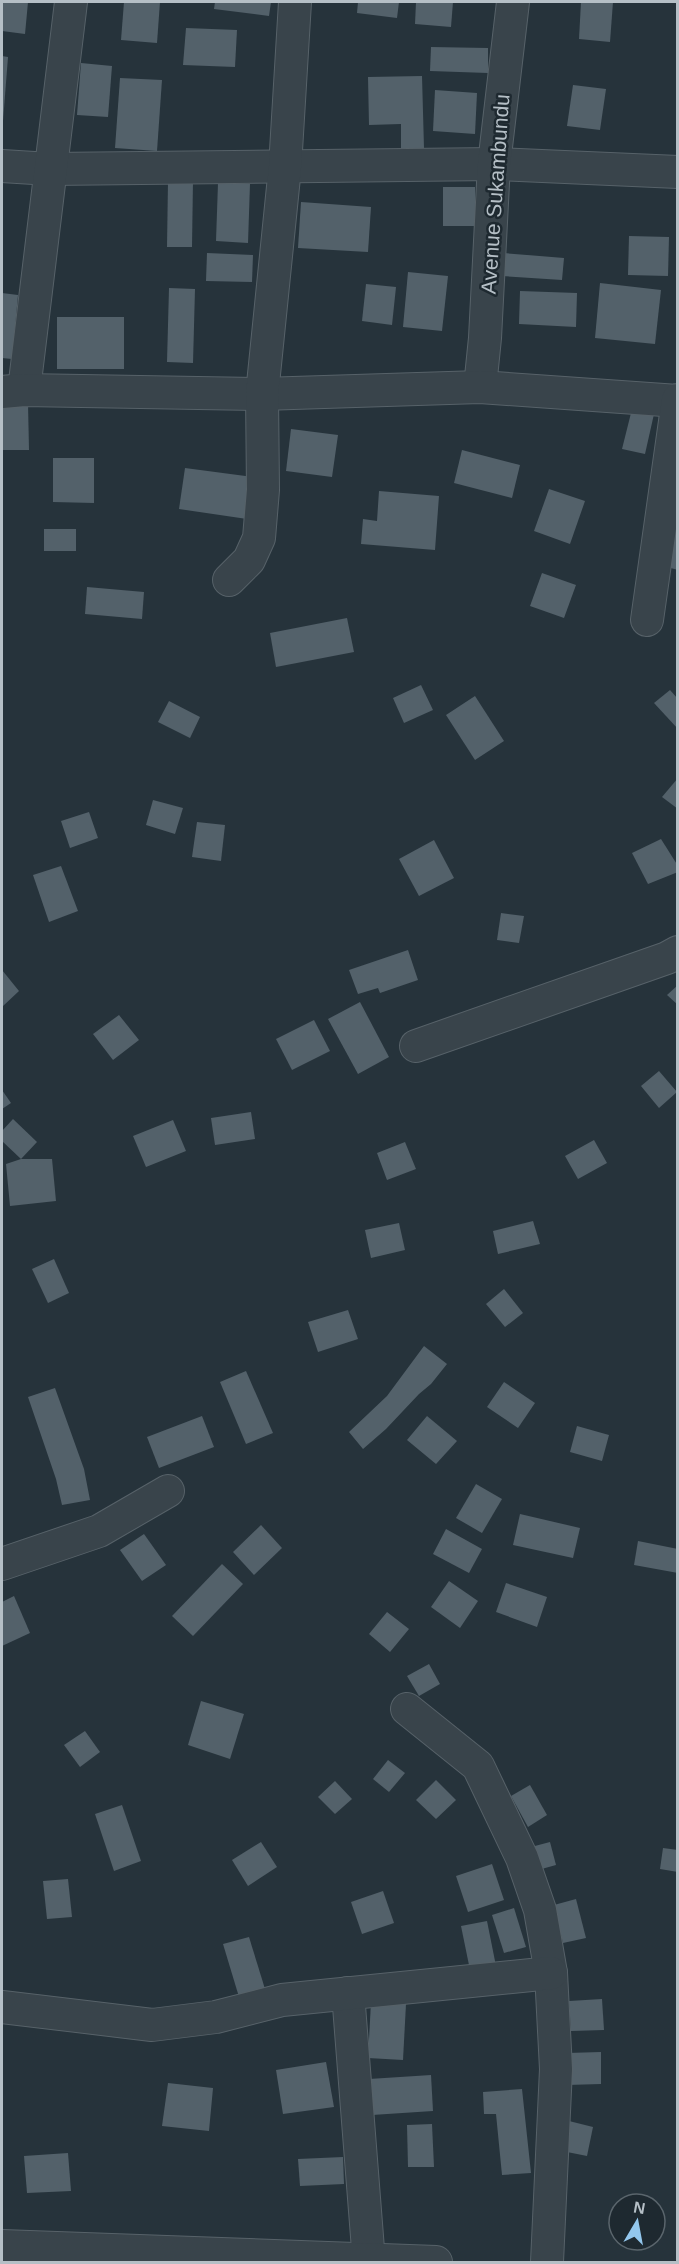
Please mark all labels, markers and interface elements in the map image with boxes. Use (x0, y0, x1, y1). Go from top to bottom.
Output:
street label: Avenue Sukambundu (477, 93, 513, 295)
north arrow (607, 2192, 667, 2252)
text: N (632, 2198, 647, 2217)

